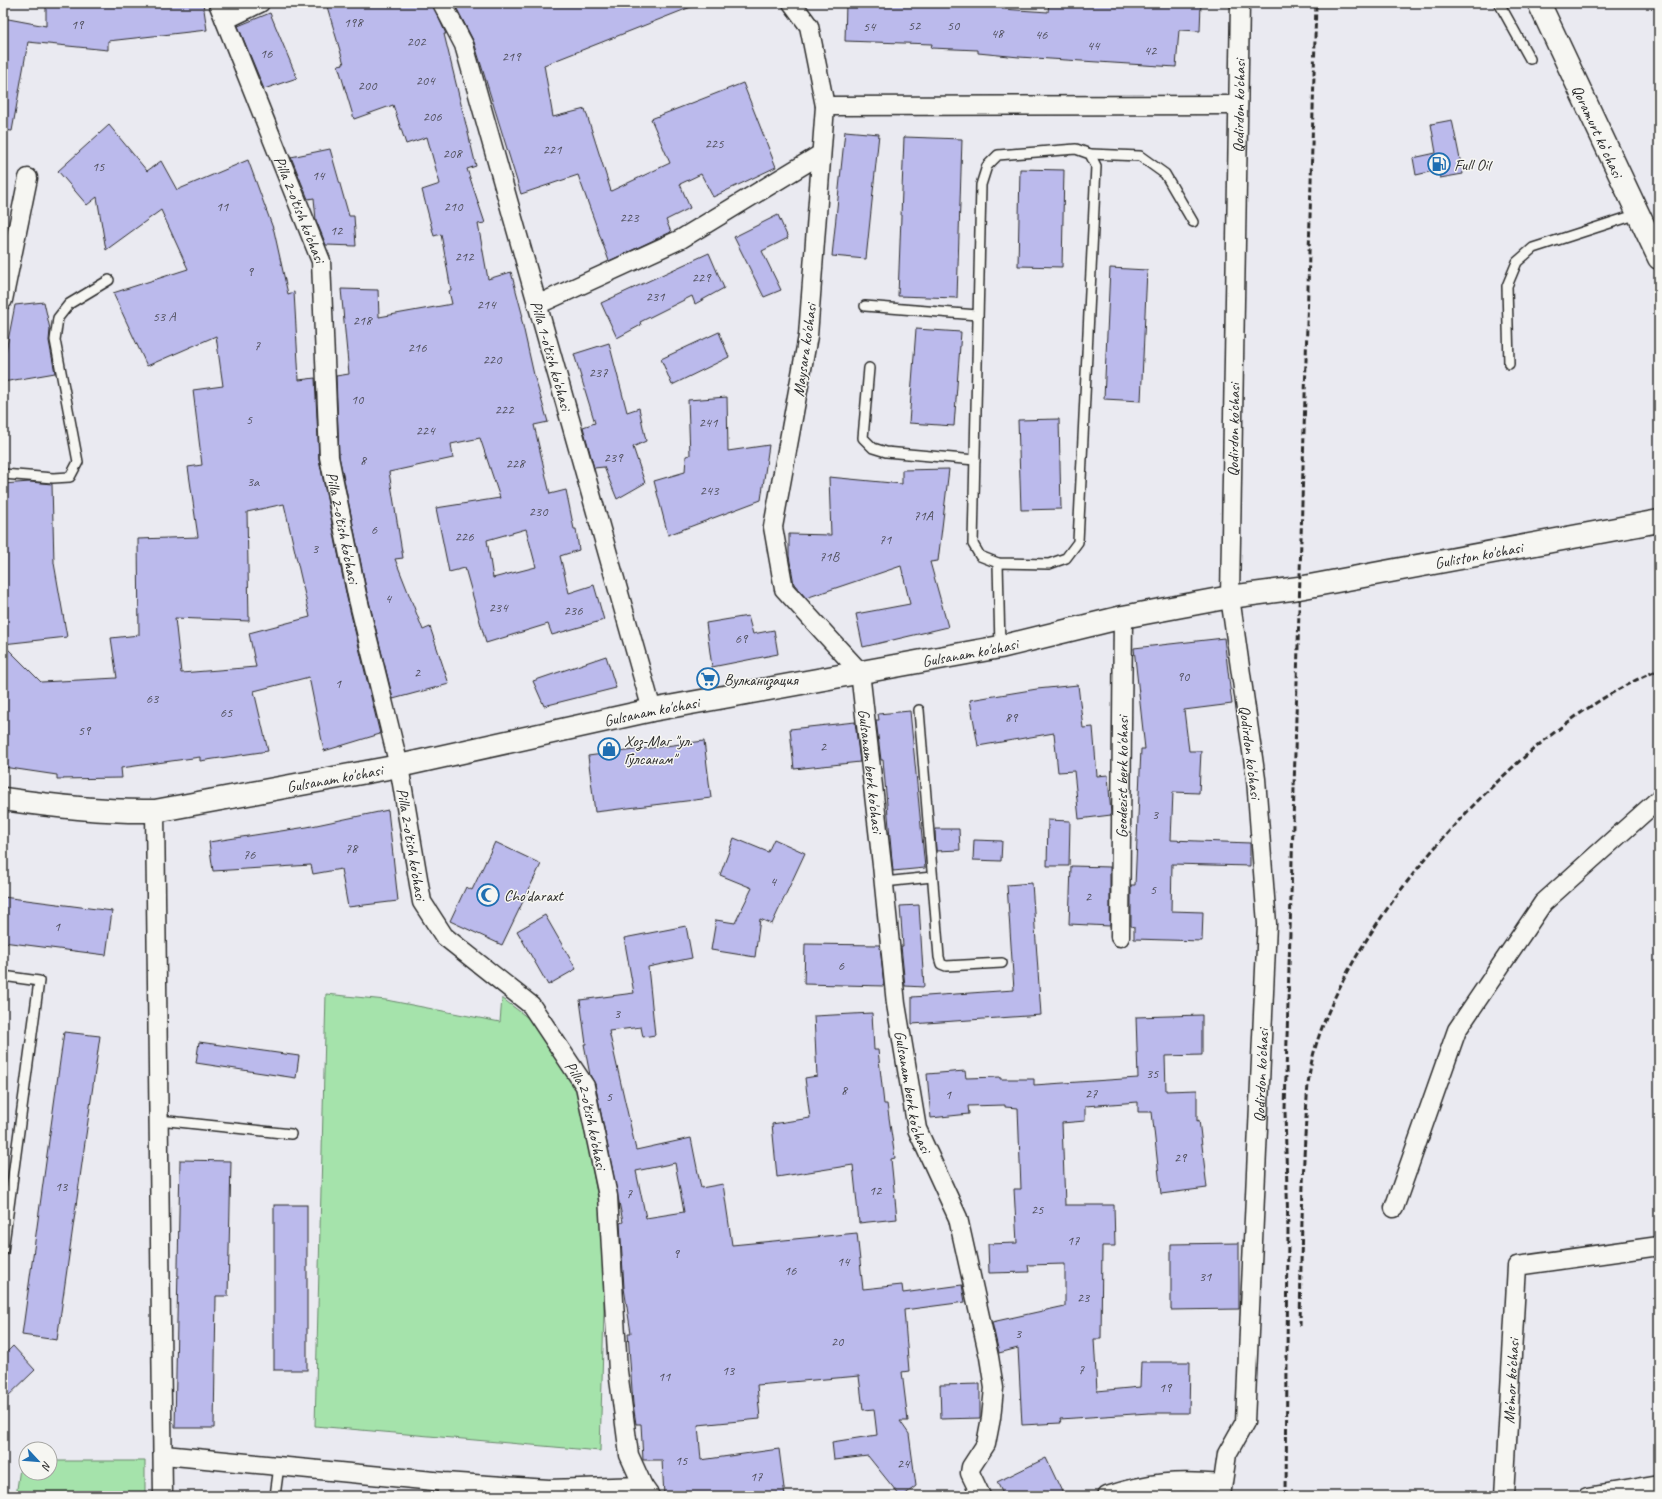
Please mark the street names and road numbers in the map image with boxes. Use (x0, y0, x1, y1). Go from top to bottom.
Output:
street label: Qodirdon ko'chasi (1228, 57, 1250, 153)
street label: Qoramurt koʻchasi (1567, 82, 1628, 183)
street label: Pilla 2-o'tish ko'chasi (269, 153, 330, 268)
street label: Pilla 1-o'tish ko'chasi (526, 299, 576, 415)
street label: Maysara ko'chasi (789, 300, 822, 398)
street label: Qodirdon ko'chasi (1223, 381, 1245, 477)
street label: Pilla 2-o'tish ko'chasi (321, 470, 364, 587)
street label: Guliston ko'chasi (1433, 537, 1526, 574)
street label: Gulsanam ko'chasi (921, 634, 1022, 672)
street label: Gulsanam ko'chasi (602, 692, 703, 731)
street label: Qodirdon ko'chasi (1234, 705, 1266, 802)
street label: Gulsanam berk ko'chasi (853, 708, 887, 836)
street label: Geodezist berk ko'chasi (1112, 714, 1133, 838)
street label: Gulsanam ko'chasi (285, 760, 386, 798)
street label: Pilla 2-o'tish ko'chasi (392, 787, 431, 904)
street label: Qodirdon ko'chasi (1249, 1026, 1273, 1123)
street label: Gulsanam berk ko'chasi (890, 1029, 937, 1158)
street label: Pilla 2-o'tish ko'chasi (560, 1058, 612, 1173)
street label: Me'mor ko'chasi (1499, 1336, 1524, 1424)

